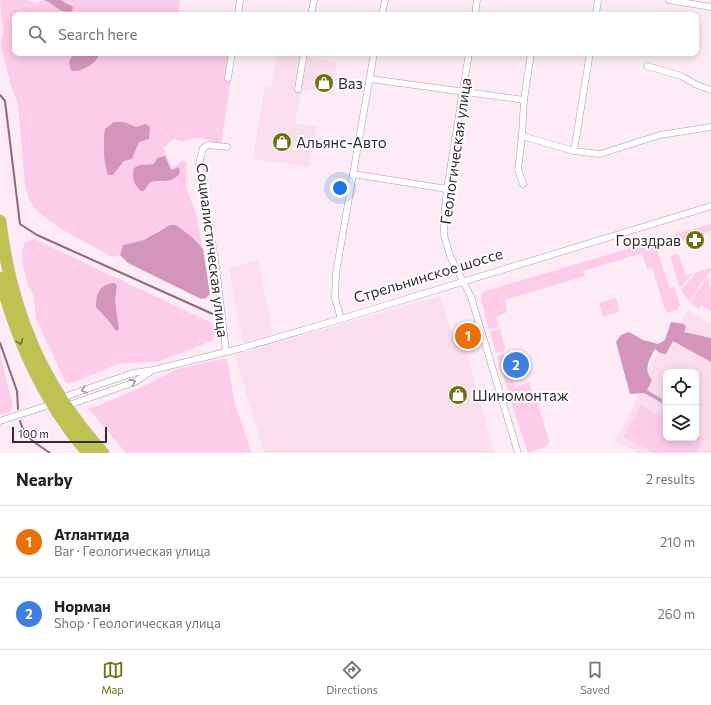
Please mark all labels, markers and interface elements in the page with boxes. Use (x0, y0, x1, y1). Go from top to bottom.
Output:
search box (12, 12, 699, 56)
icon: search (26, 23, 48, 45)
text: Search here (58, 25, 137, 43)
shop icon: Ваз (313, 72, 335, 94)
place label: Ваз (338, 74, 363, 92)
street label: Геологическая улица (436, 77, 474, 225)
shop icon: Альянс-Авто (271, 131, 293, 153)
place label: Альянс-Авто (296, 133, 387, 151)
street label: Социалистическая улица (193, 162, 233, 338)
your location (330, 178, 350, 198)
pharmacy icon: Горздрав (684, 229, 706, 251)
place label: Горздрав (615, 231, 681, 249)
street label: Стрельнинское шоссе (351, 244, 505, 306)
pin: 1 (455, 321, 481, 351)
one-way arrow (16, 338, 24, 345)
pin: 2 (503, 350, 529, 380)
map controls (663, 369, 699, 441)
button: locate (663, 369, 699, 405)
one-way arrow (128, 379, 136, 387)
shop icon: Шиномонтаж (447, 384, 469, 406)
one-way arrow (81, 385, 88, 393)
place label: Шиномонтаж (472, 386, 569, 404)
button: layers (663, 405, 699, 441)
scale bar (12, 425, 107, 444)
text: 100 m (18, 427, 49, 440)
text: Nearby (16, 469, 73, 490)
text: 2 results (646, 471, 695, 487)
text: Атлантида (54, 525, 129, 543)
text: 1 (26, 534, 32, 550)
text: 210 m (660, 534, 695, 550)
text: Bar · Геологическая улица (54, 543, 211, 559)
text: Норман (54, 597, 111, 615)
text: 2 (25, 606, 33, 622)
text: 260 m (658, 606, 695, 622)
text: Shop · Геологическая улица (54, 615, 221, 631)
tab: Map (101, 659, 124, 696)
tab: Directions (326, 659, 378, 696)
tab: Saved (580, 659, 610, 696)

